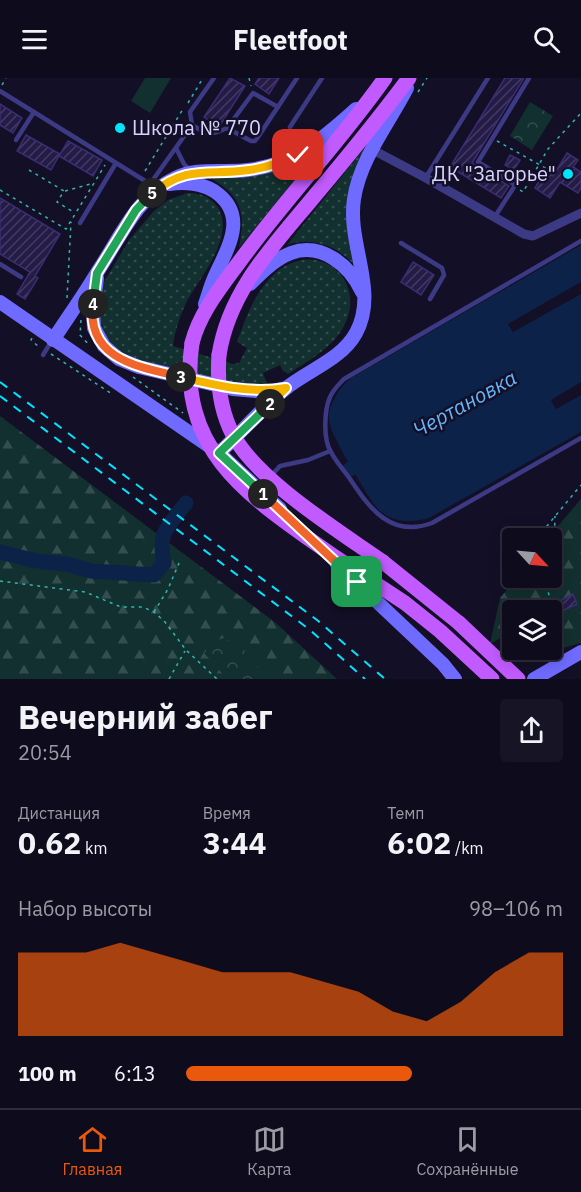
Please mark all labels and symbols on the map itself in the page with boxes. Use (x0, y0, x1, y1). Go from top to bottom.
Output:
place label: Школа № 770 (132, 114, 261, 141)
marker: Школа № 770 (113, 121, 127, 135)
pin (272, 129, 323, 180)
place label: ДК "Загорье" (432, 160, 556, 187)
marker: ДК "Загорье" (561, 167, 575, 181)
pin: 5 (137, 178, 167, 208)
pin: 4 (78, 289, 108, 319)
pin: 3 (166, 362, 196, 392)
water label: Чертановка (408, 363, 521, 443)
pin: 2 (255, 389, 285, 419)
pin: 1 (248, 479, 278, 509)
north arrow (502, 528, 562, 588)
pin (331, 556, 382, 607)

